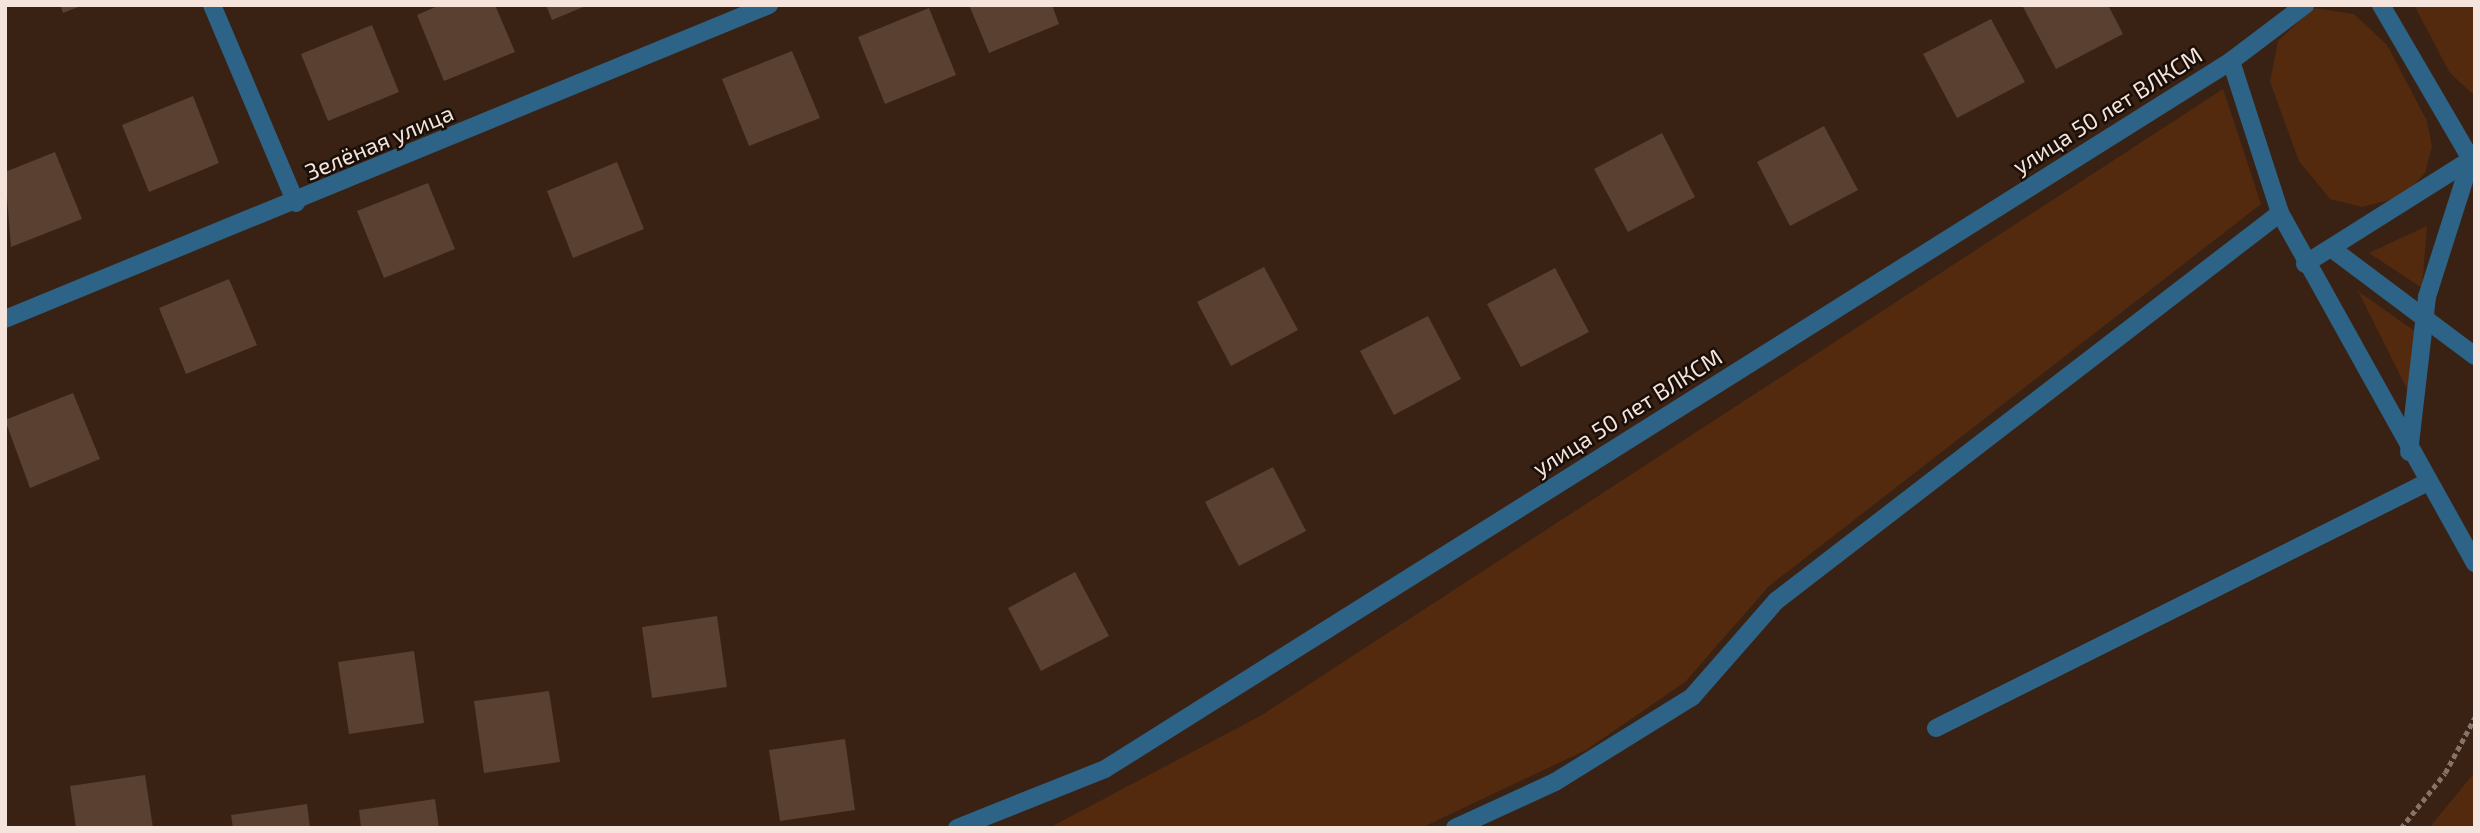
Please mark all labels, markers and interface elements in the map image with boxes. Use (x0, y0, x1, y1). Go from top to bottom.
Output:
street label: улица 50 лет ВЛКСМ (2007, 41, 2207, 179)
street label: Зелёная улица (301, 98, 457, 186)
street label: улица 50 лет ВЛКСМ (1527, 343, 1727, 481)

